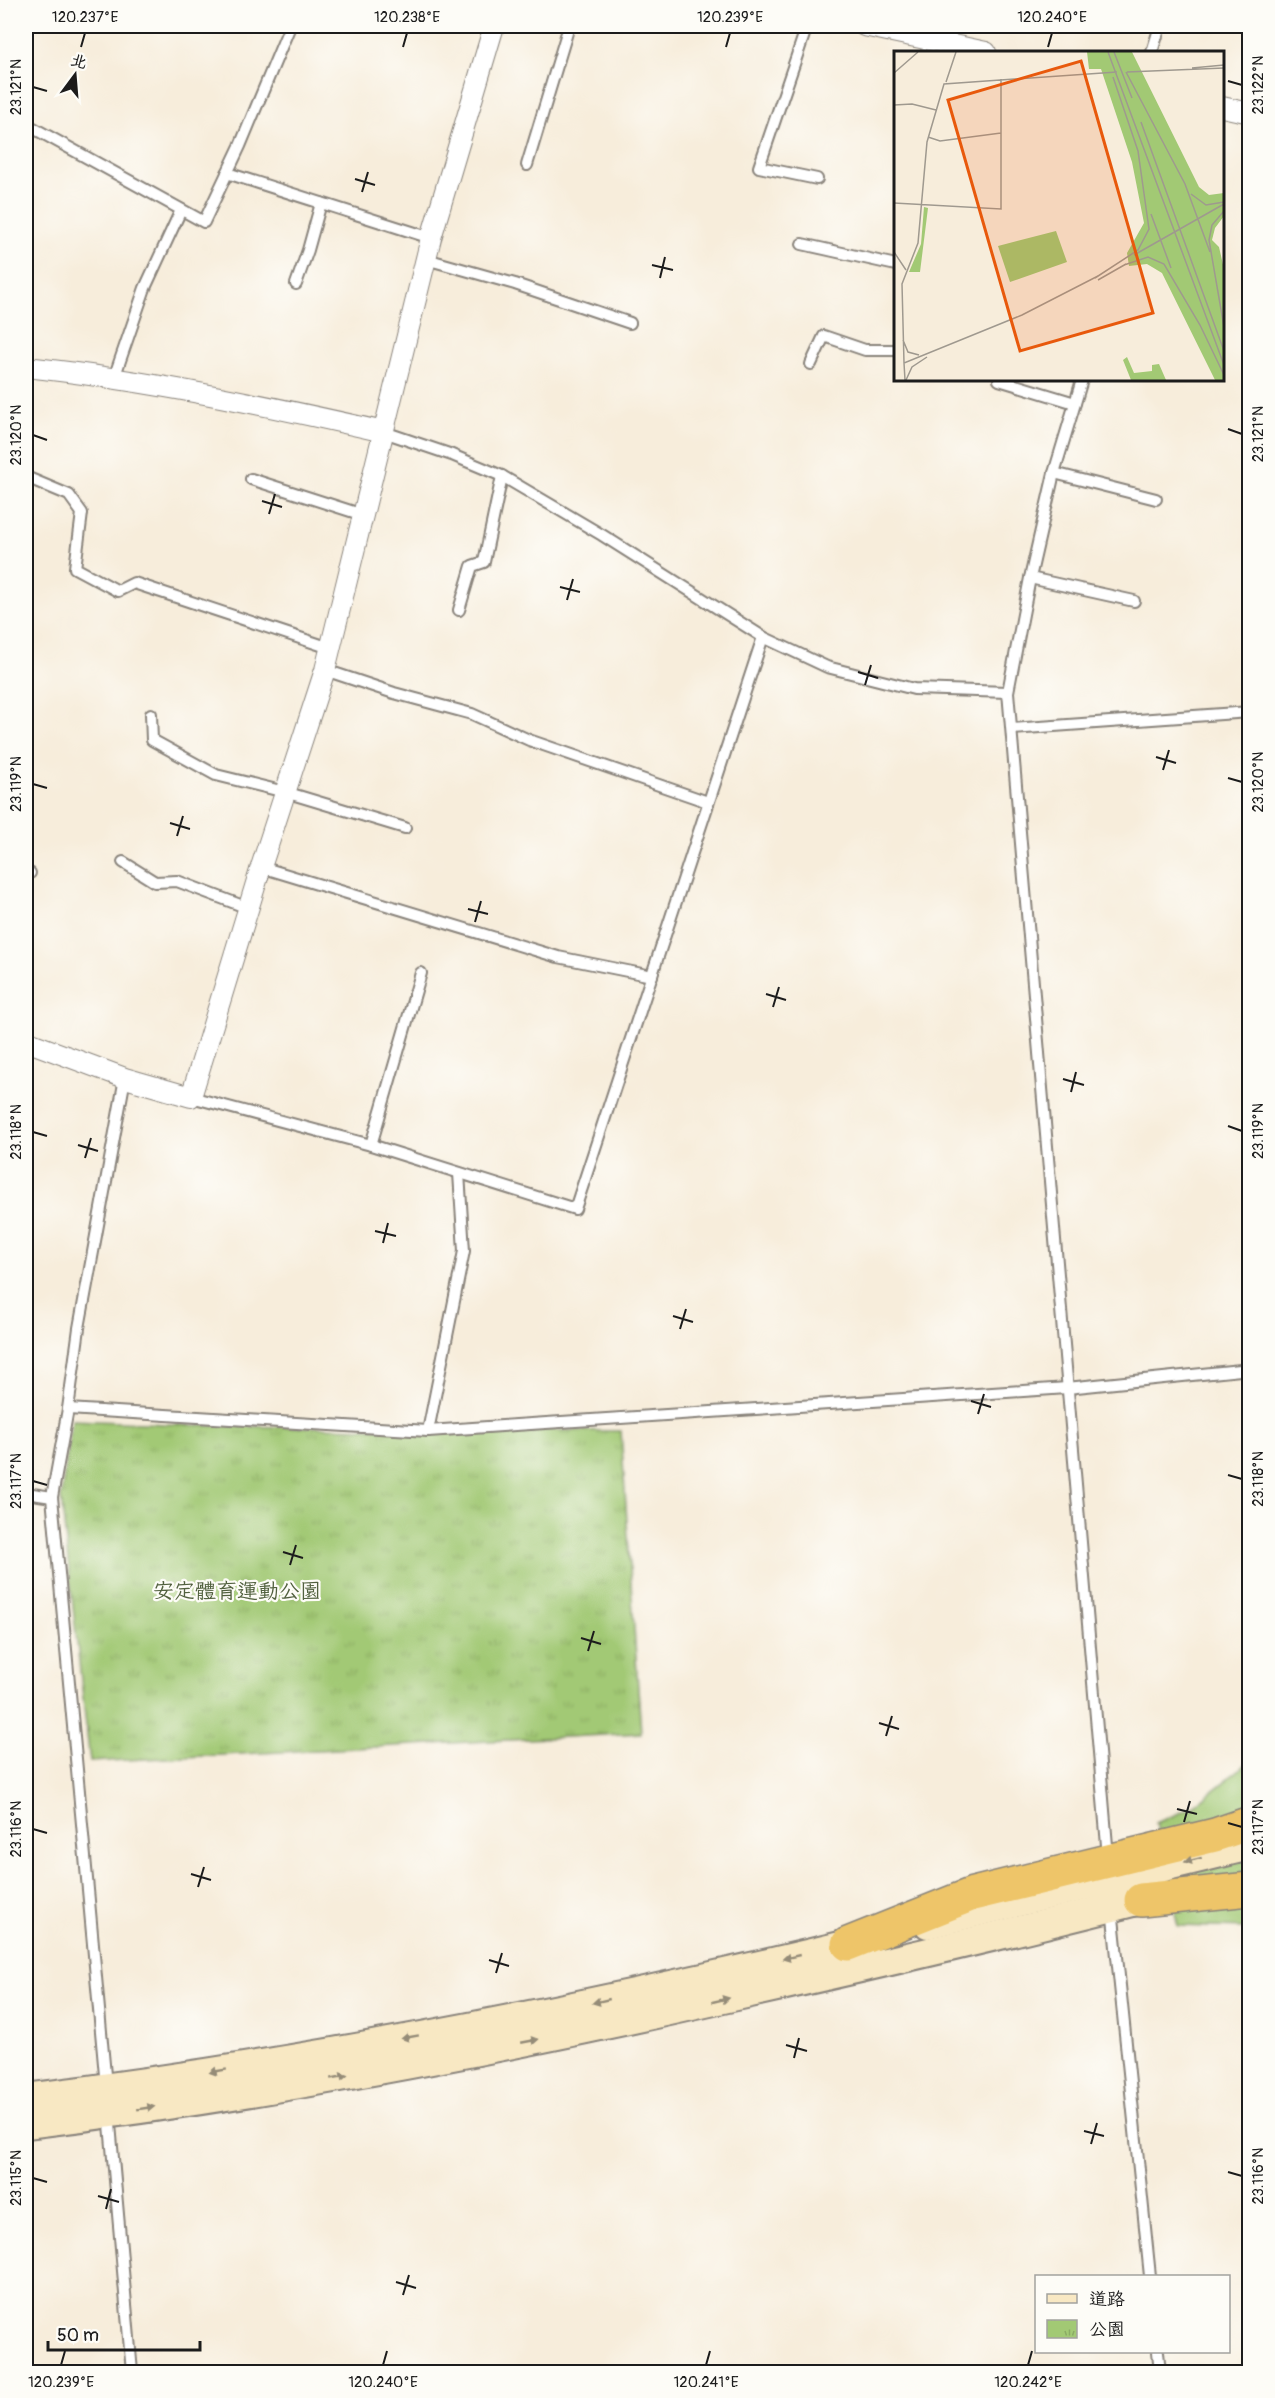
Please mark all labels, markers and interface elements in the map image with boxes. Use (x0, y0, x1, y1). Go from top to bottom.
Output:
text: 120.237°E (52, 8, 118, 27)
text: 120.238°E (374, 8, 440, 27)
text: 120.239°E (697, 8, 763, 27)
text: 120.240°E (1017, 8, 1087, 27)
north arrow (45, 45, 105, 105)
text: 北 (68, 50, 89, 73)
inset map (894, 51, 1224, 381)
text: 23.122°N (1249, 56, 1268, 114)
text: 23.121°N (7, 59, 26, 115)
text: 23.120°N (7, 405, 26, 465)
text: 23.121°N (1249, 406, 1268, 462)
text: 23.120°N (1249, 752, 1268, 812)
text: 23.119°N (7, 756, 26, 812)
text: 23.119°N (1249, 1103, 1268, 1159)
text: 23.118°N (7, 1104, 26, 1160)
text: 23.118°N (1249, 1451, 1268, 1507)
text: 23.117°N (7, 1453, 26, 1509)
park label: 安定體育運動公園 (153, 1578, 321, 1605)
text: 23.117°N (1249, 1799, 1268, 1855)
text: 23.116°N (7, 1801, 26, 1857)
one-way arrow (1184, 1855, 1202, 1865)
one-way arrow (782, 1953, 801, 1962)
one-way arrow (711, 1995, 730, 2004)
one-way arrow (592, 1997, 611, 2006)
one-way arrow (400, 2033, 419, 2042)
one-way arrow (521, 2036, 540, 2045)
one-way arrow (208, 2066, 227, 2075)
one-way arrow (329, 2072, 348, 2081)
one-way arrow (137, 2103, 156, 2112)
text: 23.116°N (1249, 2148, 1268, 2204)
text: 23.115°N (7, 2150, 26, 2206)
legend (1035, 2275, 1230, 2353)
text: 道路 (1089, 2288, 1125, 2311)
scale bar (48, 2314, 200, 2352)
text: 公園 (1089, 2318, 1125, 2341)
text: 50 m (57, 2324, 99, 2347)
text: 120.239°E (28, 2373, 94, 2392)
text: 120.240°E (348, 2373, 418, 2392)
text: 120.241°E (673, 2373, 739, 2392)
text: 120.242°E (994, 2373, 1062, 2392)

